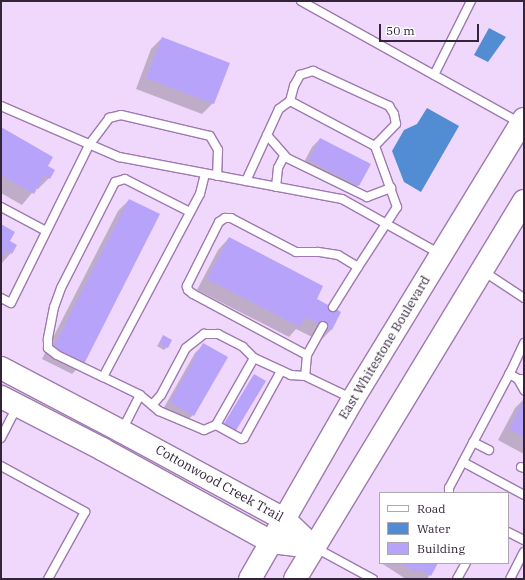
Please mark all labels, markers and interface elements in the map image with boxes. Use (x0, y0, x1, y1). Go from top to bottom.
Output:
scale bar (381, 16, 481, 42)
text: 50 m (386, 23, 415, 38)
street label: East Whitestone Boulevard (336, 273, 434, 423)
street label: Cottonwood Creek Trail (152, 442, 286, 526)
legend (379, 492, 509, 564)
text: Road (417, 501, 446, 516)
text: Water (417, 521, 450, 536)
text: Building (417, 541, 465, 556)

